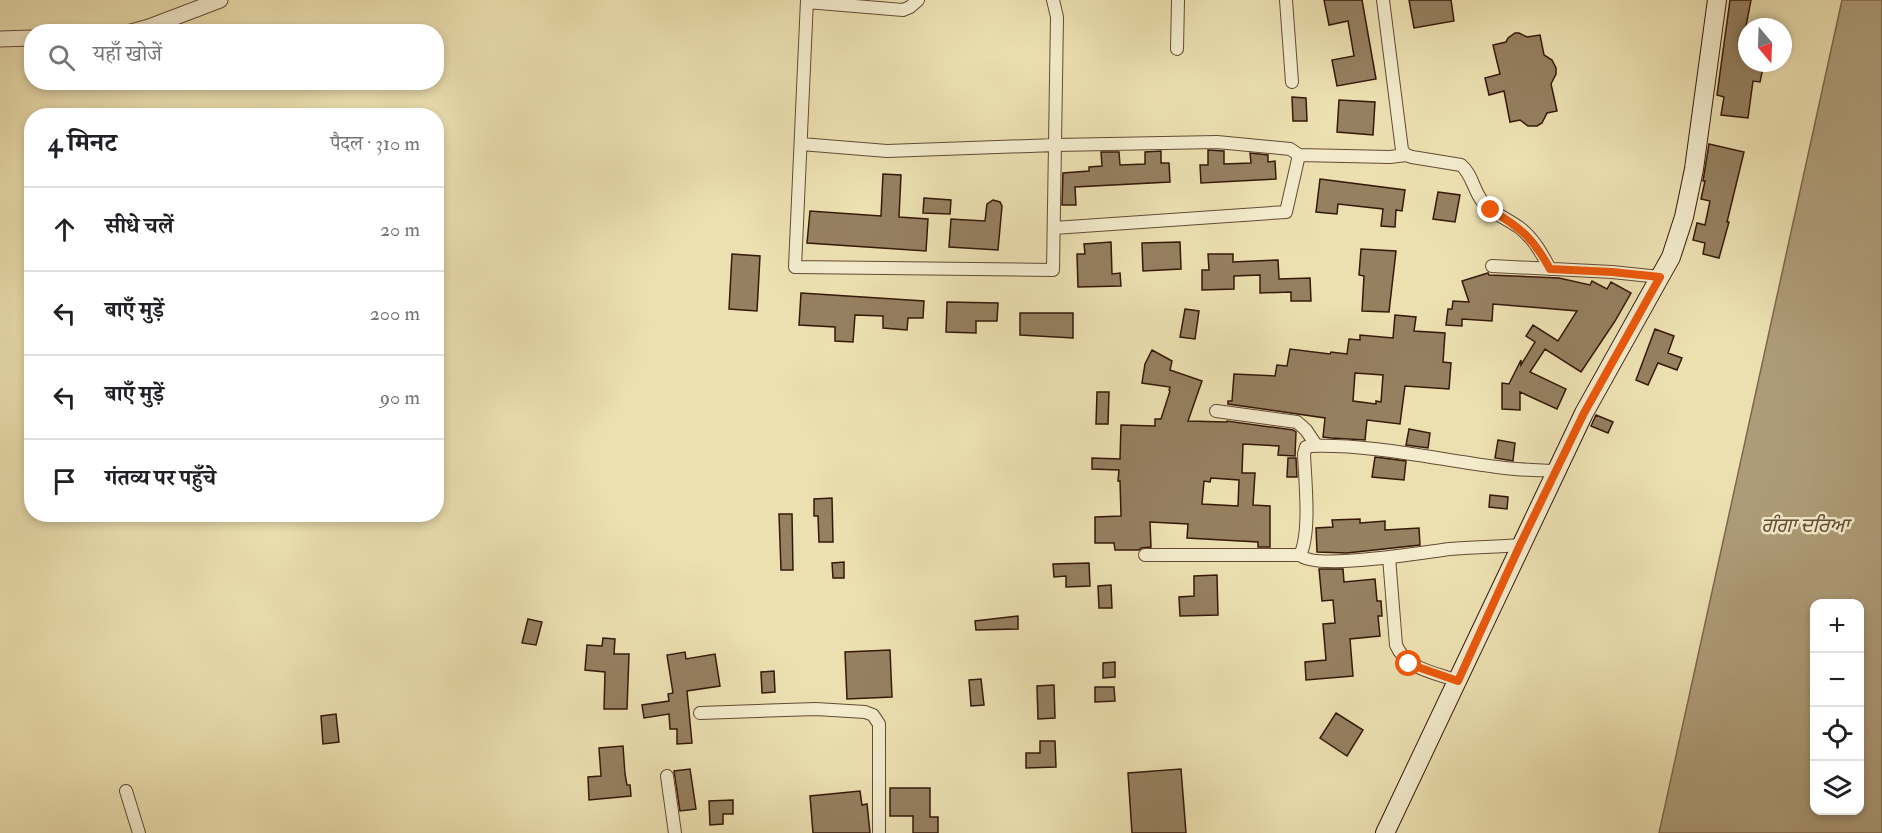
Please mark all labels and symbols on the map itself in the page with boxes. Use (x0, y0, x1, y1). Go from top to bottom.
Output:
north arrow (1738, 18, 1792, 72)
route end (1477, 196, 1503, 222)
water label: ਗੰਗਾ ਦਰਿਆ (1761, 513, 1852, 538)
route start (1395, 650, 1421, 676)

